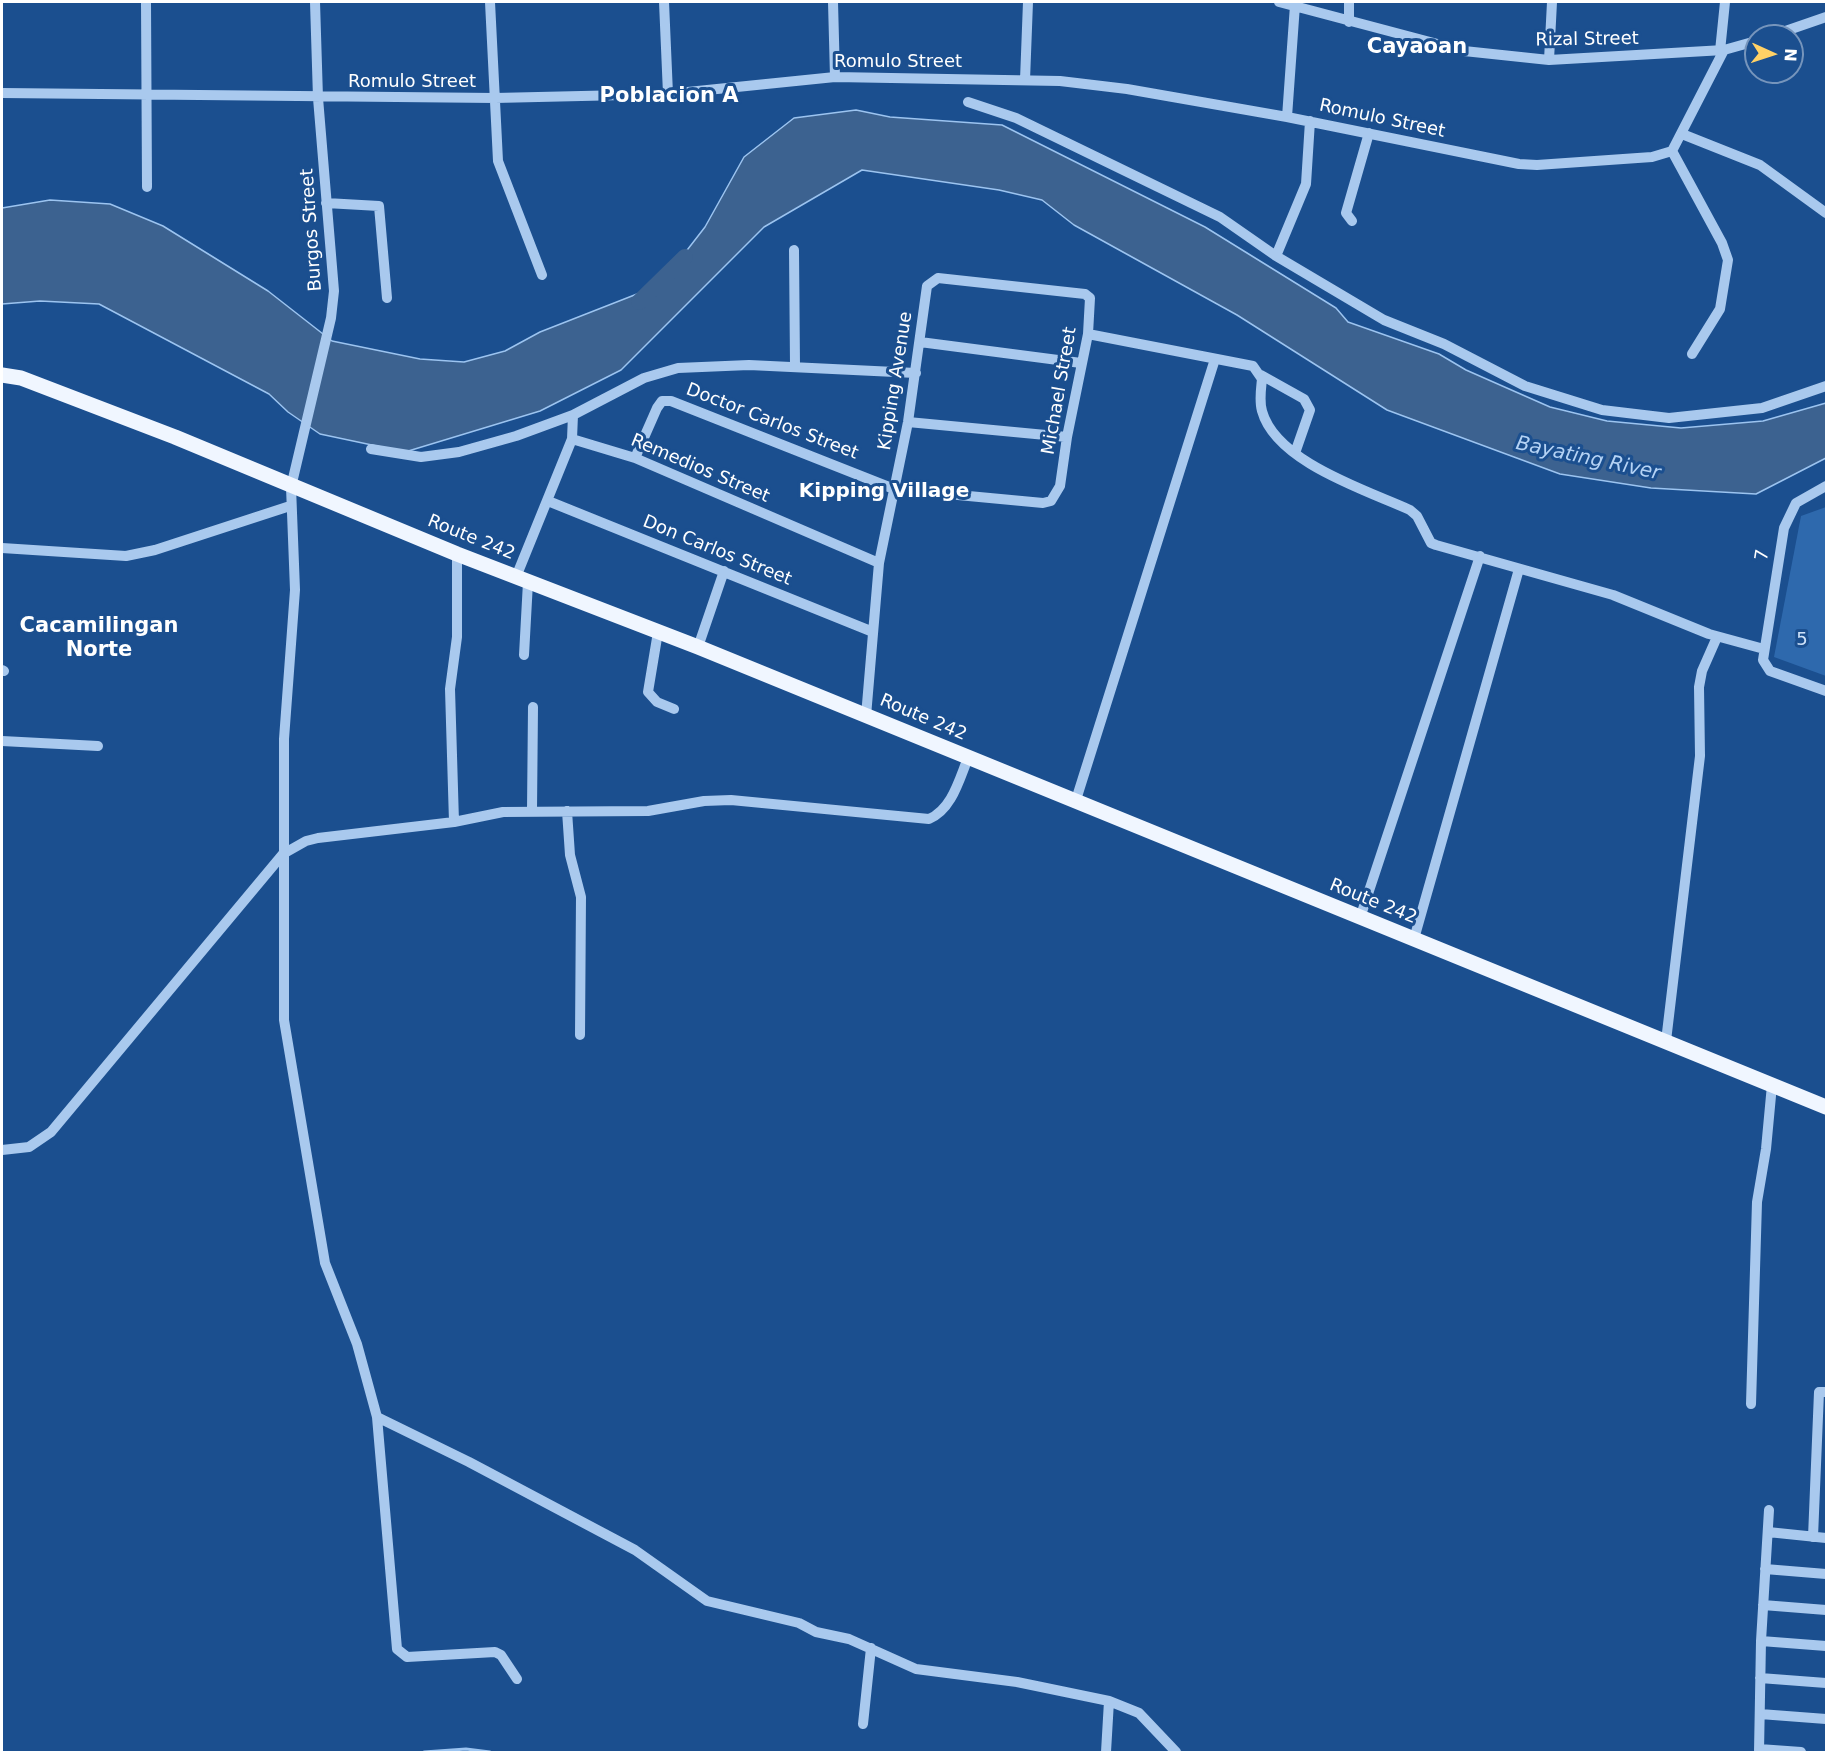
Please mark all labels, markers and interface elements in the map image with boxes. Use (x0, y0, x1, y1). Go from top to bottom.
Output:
north arrow (1744, 24, 1804, 84)
street label: Rizal Street (1535, 28, 1639, 52)
district label: Cayaoan (1367, 35, 1467, 61)
text: N (1781, 48, 1800, 62)
street label: Romulo Street (834, 51, 962, 73)
street label: Romulo Street (348, 71, 476, 93)
district label: Poblacion A (600, 84, 738, 110)
street label: Romulo Street (1317, 95, 1447, 143)
street label: Burgos Street (297, 168, 327, 292)
street label: Kipping Avenue (874, 310, 918, 452)
street label: Michael Street (1038, 325, 1082, 457)
street label: Doctor Carlos Street (683, 379, 861, 465)
street label: Remedios Street (627, 430, 773, 508)
water label: Bayating River (1514, 432, 1662, 486)
district label: Kipping Village (799, 480, 969, 504)
street label: Route 242 (424, 511, 518, 565)
street label: Don Carlos Street (639, 511, 795, 591)
street label: 7 (1751, 548, 1775, 562)
district label: Cacamilingan Norte (20, 614, 178, 664)
park label: 5 (1796, 629, 1808, 651)
street label: Route 242 (876, 690, 970, 746)
street label: Route 242 (1326, 875, 1420, 929)

